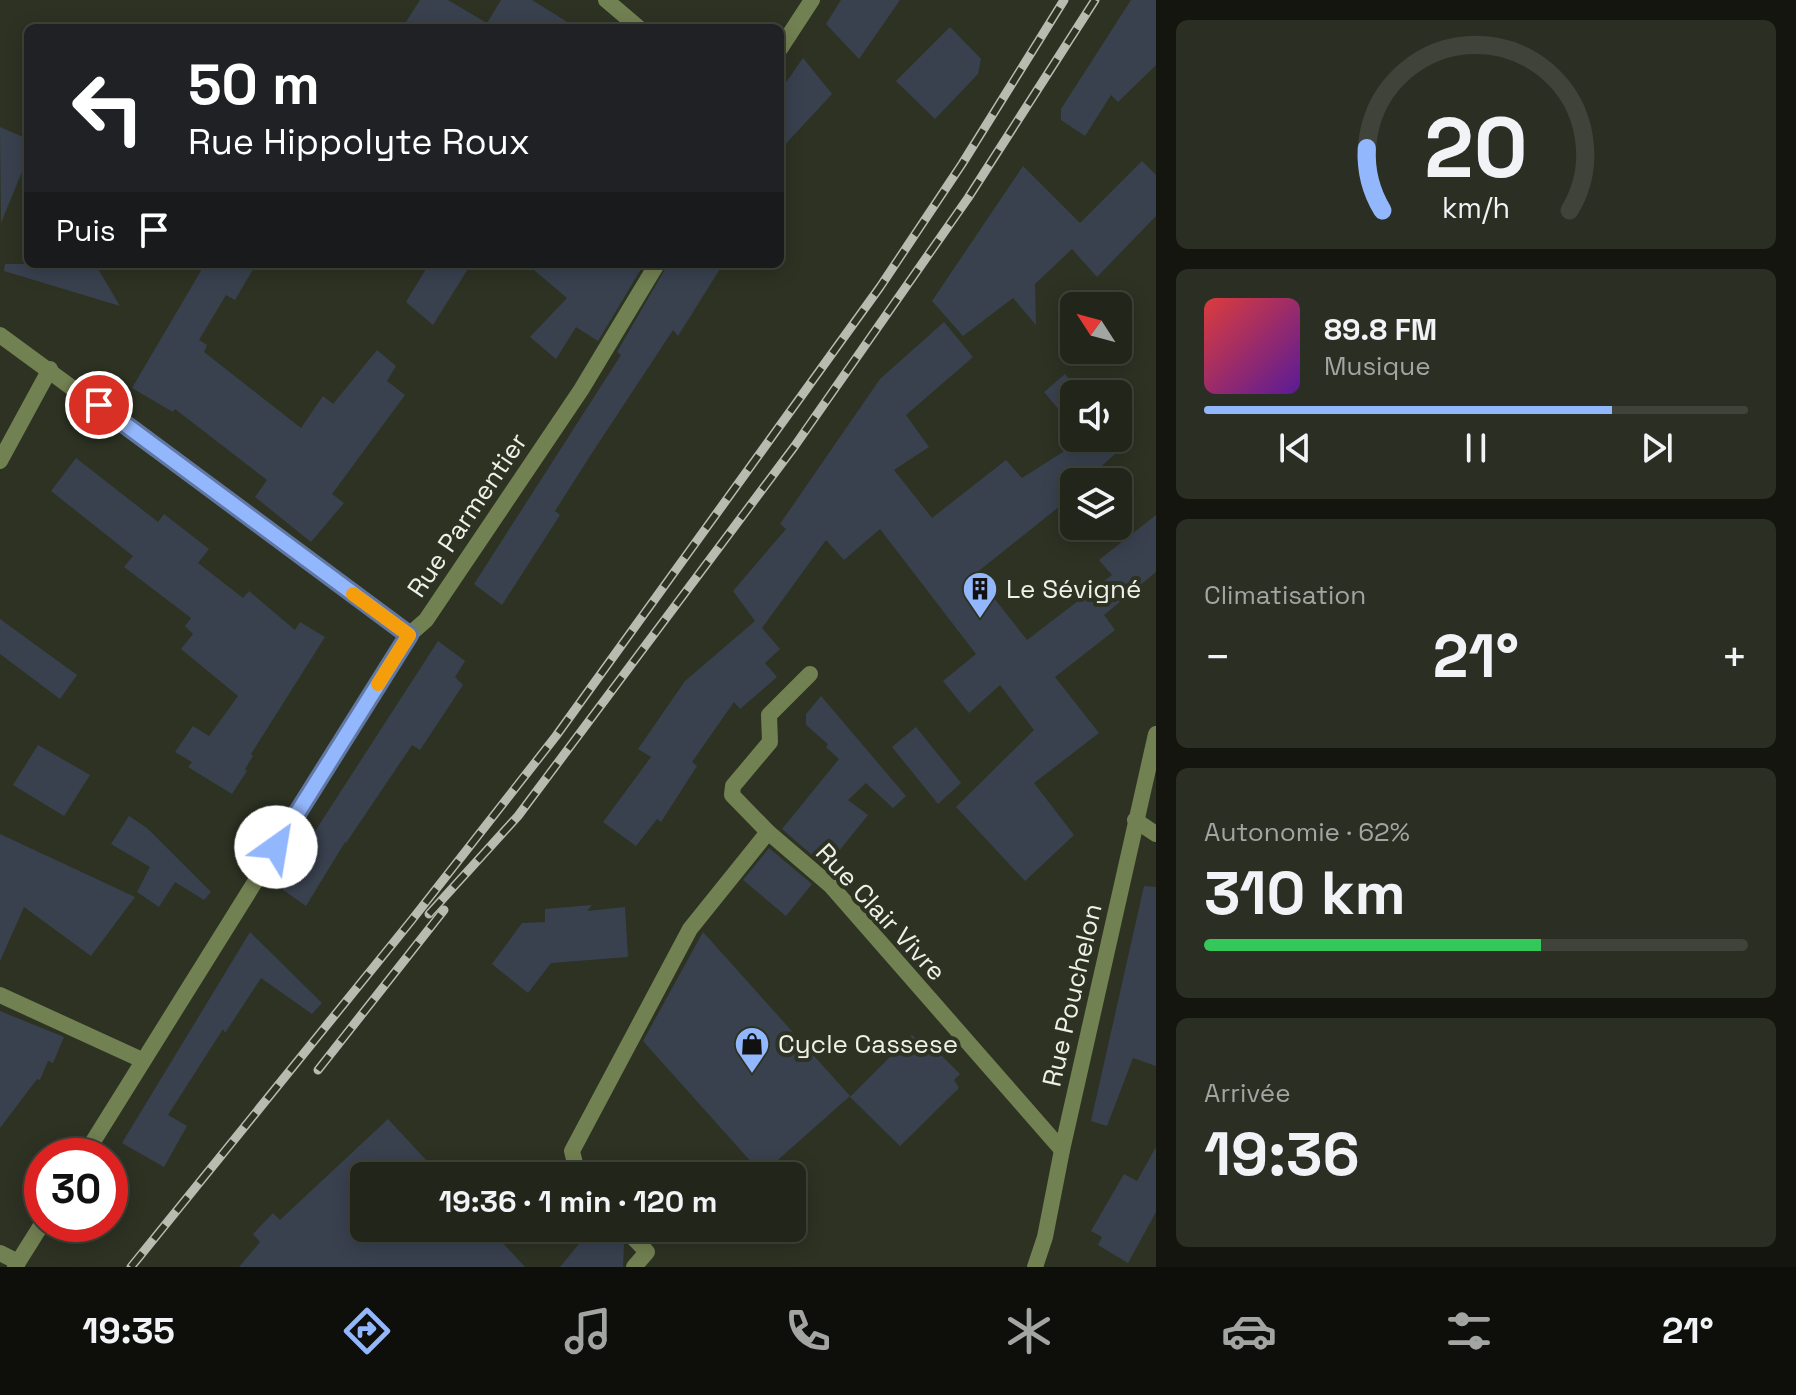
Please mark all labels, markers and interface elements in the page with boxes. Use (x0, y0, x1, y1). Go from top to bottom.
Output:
text: 50 m (188, 49, 320, 120)
icon: left (56, 56, 160, 160)
text: 20 (1424, 94, 1528, 200)
text: Rue Hippolyte Roux (188, 119, 530, 165)
text: km/h (1442, 190, 1510, 226)
icon: arrive (132, 208, 176, 252)
text: Puis (56, 211, 116, 250)
north arrow (1060, 292, 1132, 364)
map controls (1060, 292, 1132, 540)
text: 89.8 FM (1324, 310, 1437, 349)
text: Musique (1324, 349, 1431, 383)
pin (65, 371, 133, 439)
button: sound (1060, 380, 1132, 452)
icon: arrive (77, 383, 121, 427)
street label: Rue Parmentier (399, 426, 535, 604)
icon: previous (1273, 426, 1317, 470)
icon: pause (1454, 426, 1498, 470)
icon: next (1635, 426, 1679, 470)
button: layers (1060, 468, 1132, 540)
building icon: Le Sévigné (961, 570, 999, 620)
place label: Le Sévigné (1006, 572, 1141, 606)
text: Climatisation (1204, 578, 1366, 612)
text: 21° (1433, 618, 1519, 695)
text: − (1204, 629, 1231, 685)
text: + (1721, 629, 1748, 685)
position arrow (234, 805, 318, 889)
text: Autonomie · 62% (1204, 815, 1410, 849)
street label: Rue Clair Vivre (809, 836, 953, 988)
text: 310 km (1204, 855, 1406, 932)
street label: Rue Pouchelon (1034, 900, 1110, 1090)
shop icon: Cycle Cassese (733, 1025, 771, 1075)
place label: Cycle Cassese (778, 1027, 958, 1061)
text: Arrivée (1204, 1076, 1291, 1110)
text: 19:36 (1204, 1116, 1360, 1193)
speed limit sign: 30 (24, 1138, 128, 1242)
text: 19:36 · 1 min · 120 m (439, 1182, 717, 1221)
icon: directions (339, 1303, 395, 1359)
icon: music (560, 1303, 616, 1359)
icon: phone (780, 1303, 836, 1359)
icon: climate (1001, 1303, 1057, 1359)
icon: car (1221, 1303, 1277, 1359)
icon: filters (1441, 1303, 1497, 1359)
text: 19:35 (82, 1308, 175, 1354)
text: 21° (1662, 1308, 1714, 1354)

